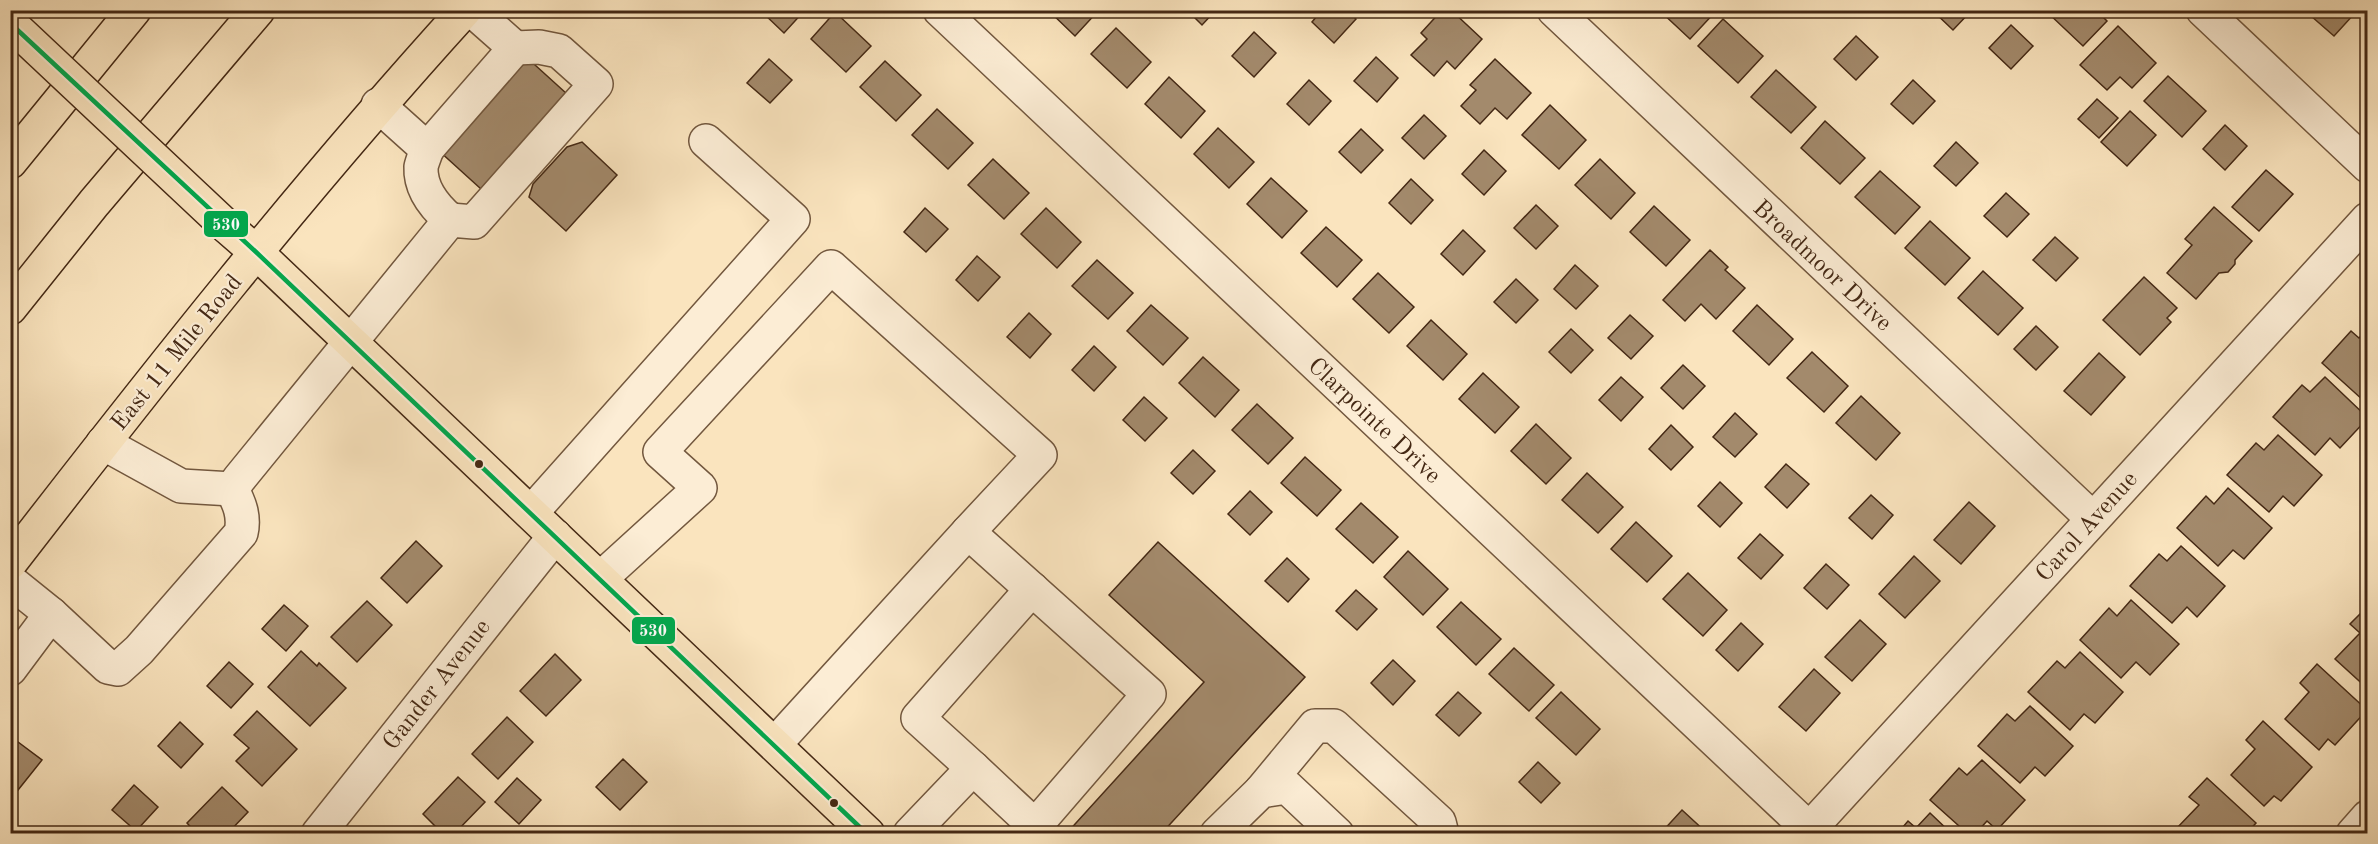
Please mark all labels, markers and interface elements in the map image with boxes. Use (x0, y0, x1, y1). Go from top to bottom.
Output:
street label: Broadmoor Drive (1748, 196, 1896, 337)
line badge: 530 (203, 210, 249, 238)
text: 530 (212, 218, 240, 234)
street label: East 11 Mile Road (108, 271, 248, 436)
street label: Clarpointe Drive (1303, 354, 1445, 489)
unlabelled marker (473, 458, 485, 470)
street label: Carol Avenue (2032, 468, 2143, 587)
street label: Gander Avenue (379, 615, 496, 755)
line badge: 530 (631, 616, 676, 645)
text: 530 (639, 624, 667, 640)
unlabelled marker (828, 797, 840, 809)

